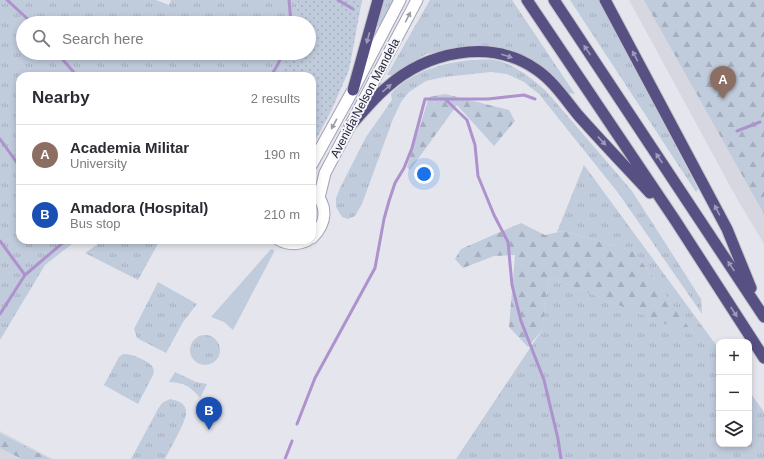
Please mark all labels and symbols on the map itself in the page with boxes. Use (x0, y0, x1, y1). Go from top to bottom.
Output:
one-way arrow (405, 12, 411, 23)
one-way arrow (364, 31, 370, 44)
street label: Avenida Nelson Mandela (328, 36, 403, 160)
one-way arrow (583, 45, 591, 55)
one-way arrow (632, 50, 638, 62)
one-way arrow (501, 53, 513, 59)
pin: A (710, 66, 736, 99)
one-way arrow (382, 83, 392, 92)
one-way arrow (331, 118, 338, 130)
one-way arrow (597, 136, 607, 146)
one-way arrow (655, 152, 662, 164)
your location (414, 164, 434, 184)
one-way arrow (714, 205, 720, 216)
one-way arrow (727, 260, 734, 272)
one-way arrow (730, 307, 738, 317)
pin: B (196, 397, 222, 430)

